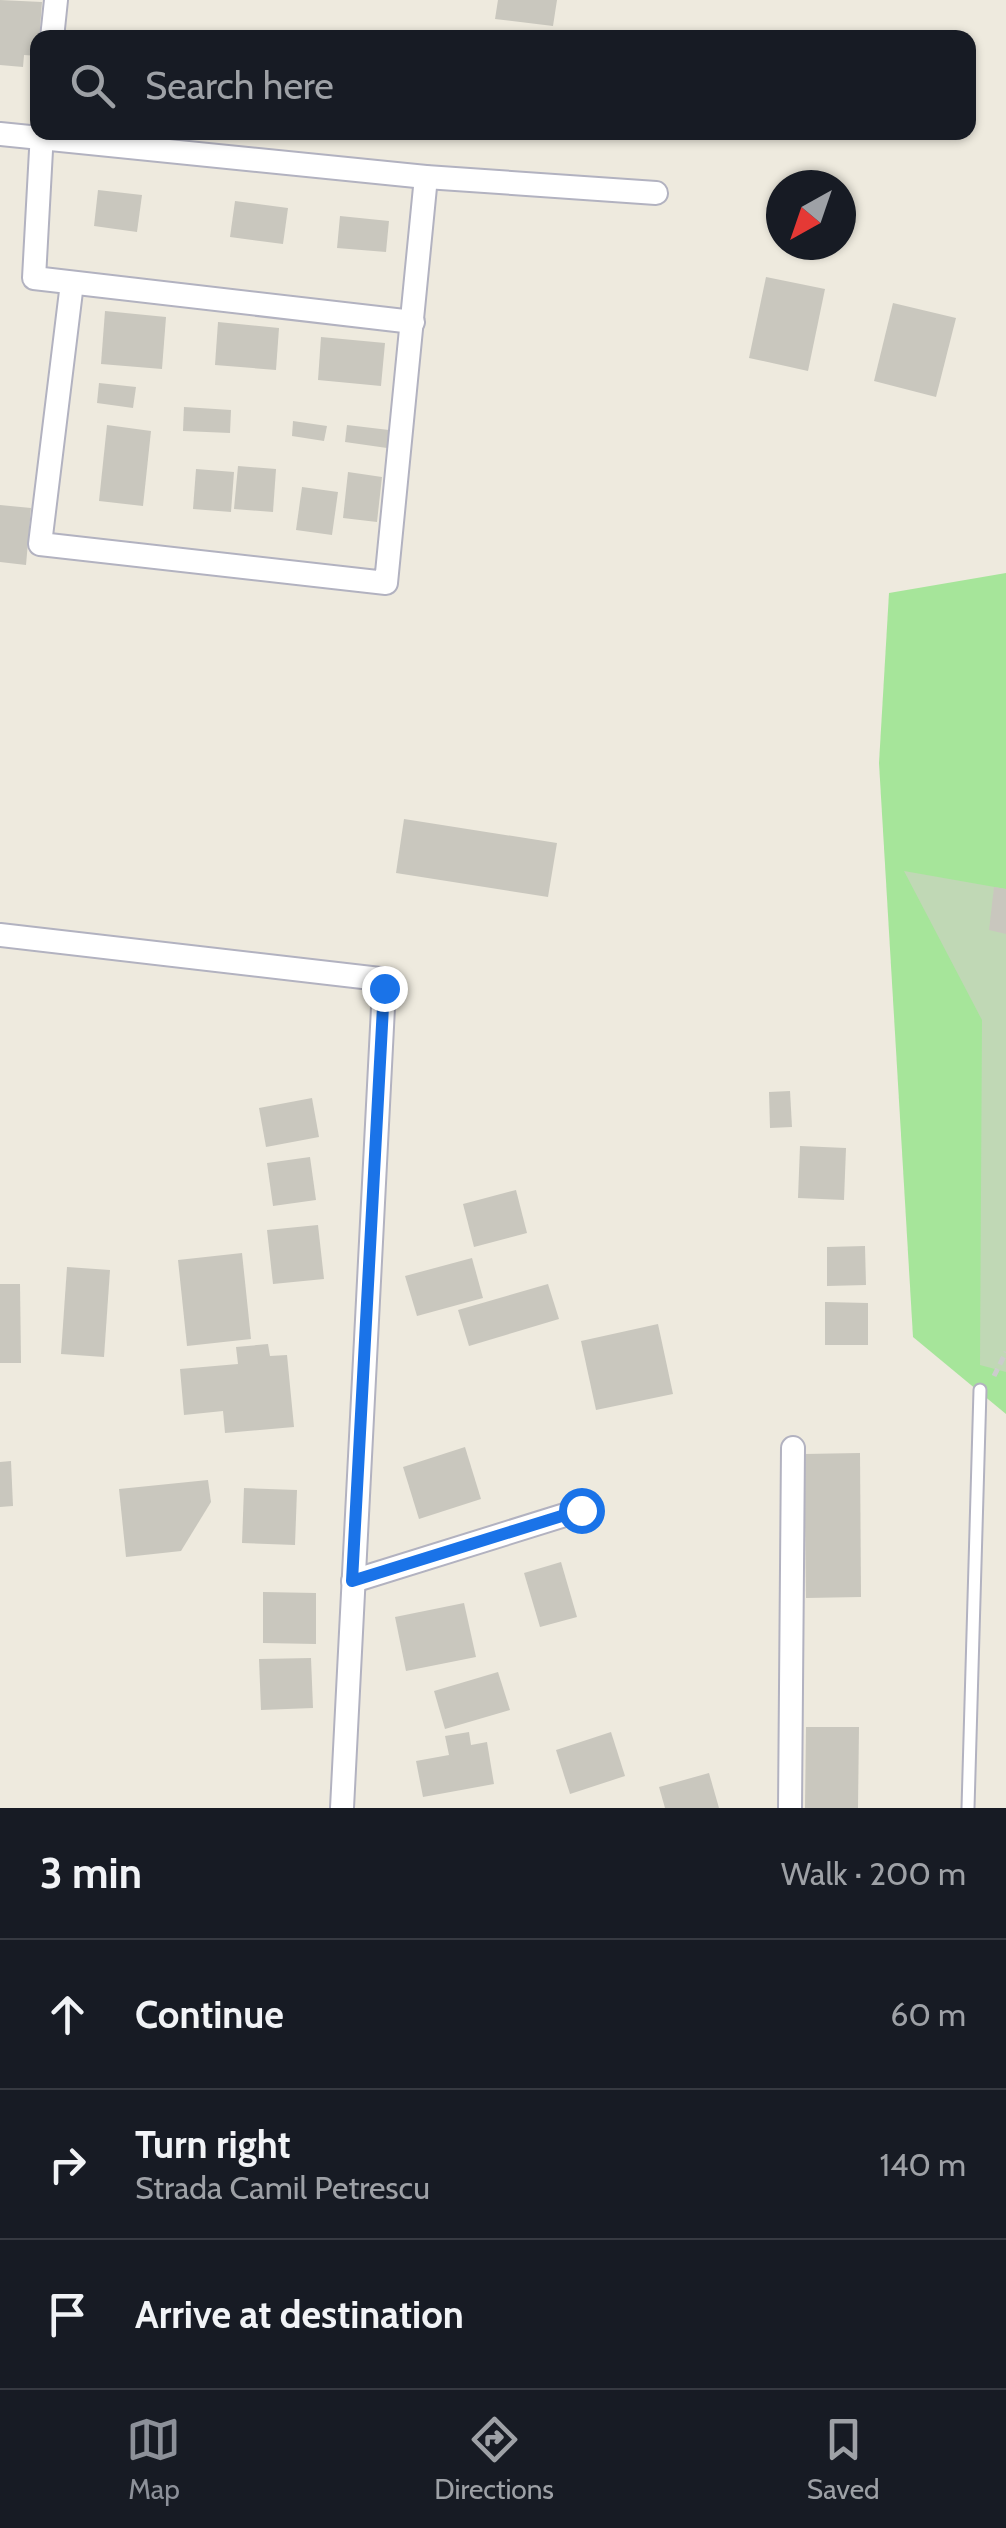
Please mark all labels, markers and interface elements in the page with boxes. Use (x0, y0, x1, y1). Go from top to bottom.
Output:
search box (30, 30, 976, 140)
icon: search (65, 58, 120, 113)
text: Search here (145, 62, 334, 109)
north arrow (766, 170, 856, 260)
route end (362, 966, 408, 1012)
route start (559, 1488, 605, 1534)
text: 3 min (40, 1847, 142, 1899)
text: Walk · 200 m (781, 1854, 966, 1893)
icon: ahead (40, 1987, 95, 2042)
text: Continue (135, 1991, 284, 2038)
text: 60 m (890, 1995, 966, 2034)
text: Turn right (135, 2121, 291, 2168)
icon: right (40, 2137, 95, 2192)
text: 140 m (879, 2145, 966, 2184)
text: Strada Camil Petrescu (135, 2168, 430, 2207)
icon: arrive (40, 2287, 95, 2342)
text: Arrive at destination (135, 2291, 464, 2338)
tab: Map (126, 2412, 181, 2506)
tab: Directions (434, 2412, 554, 2506)
tab: Saved (807, 2412, 880, 2506)

